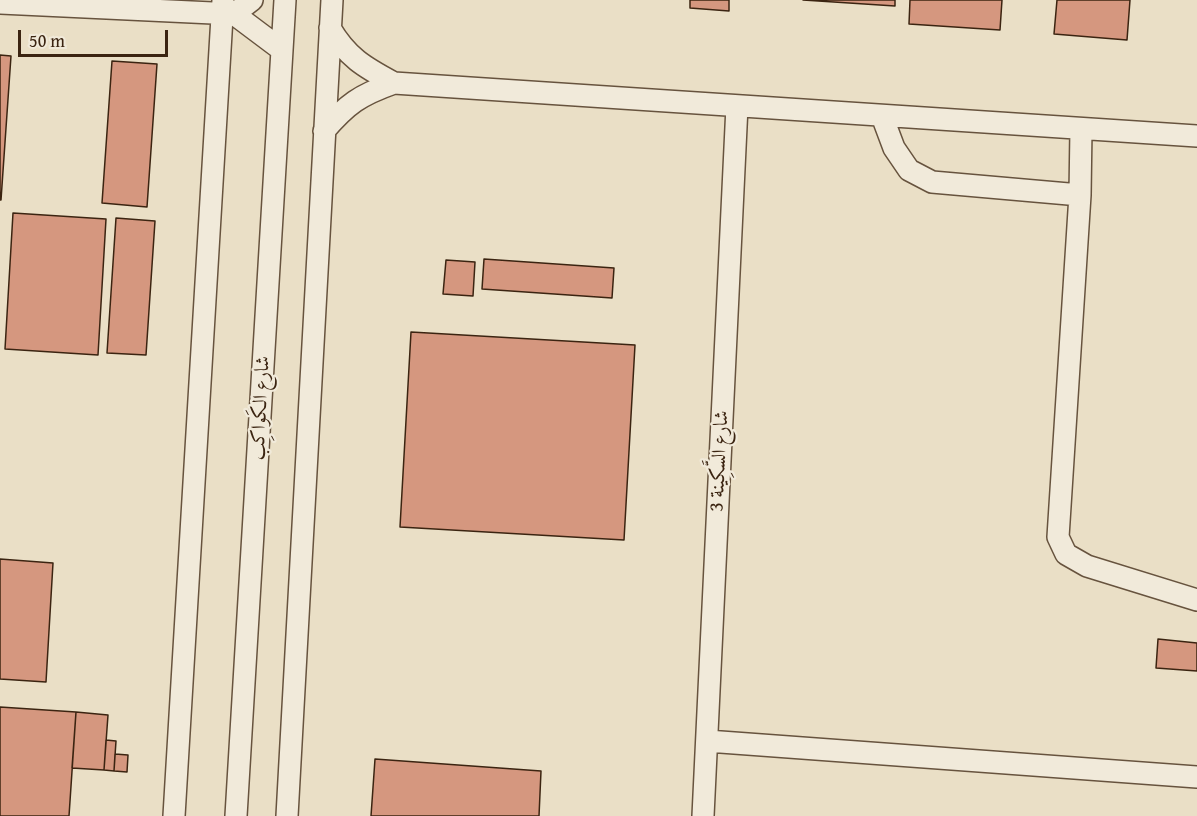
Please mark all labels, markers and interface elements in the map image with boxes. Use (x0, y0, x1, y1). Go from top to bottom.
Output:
scale bar (21, 18, 171, 56)
text: 50 m (29, 27, 65, 54)
street label: شارع الكَواكِب (246, 355, 276, 461)
street label: شارع السَّكِينة 3 (705, 410, 735, 512)

